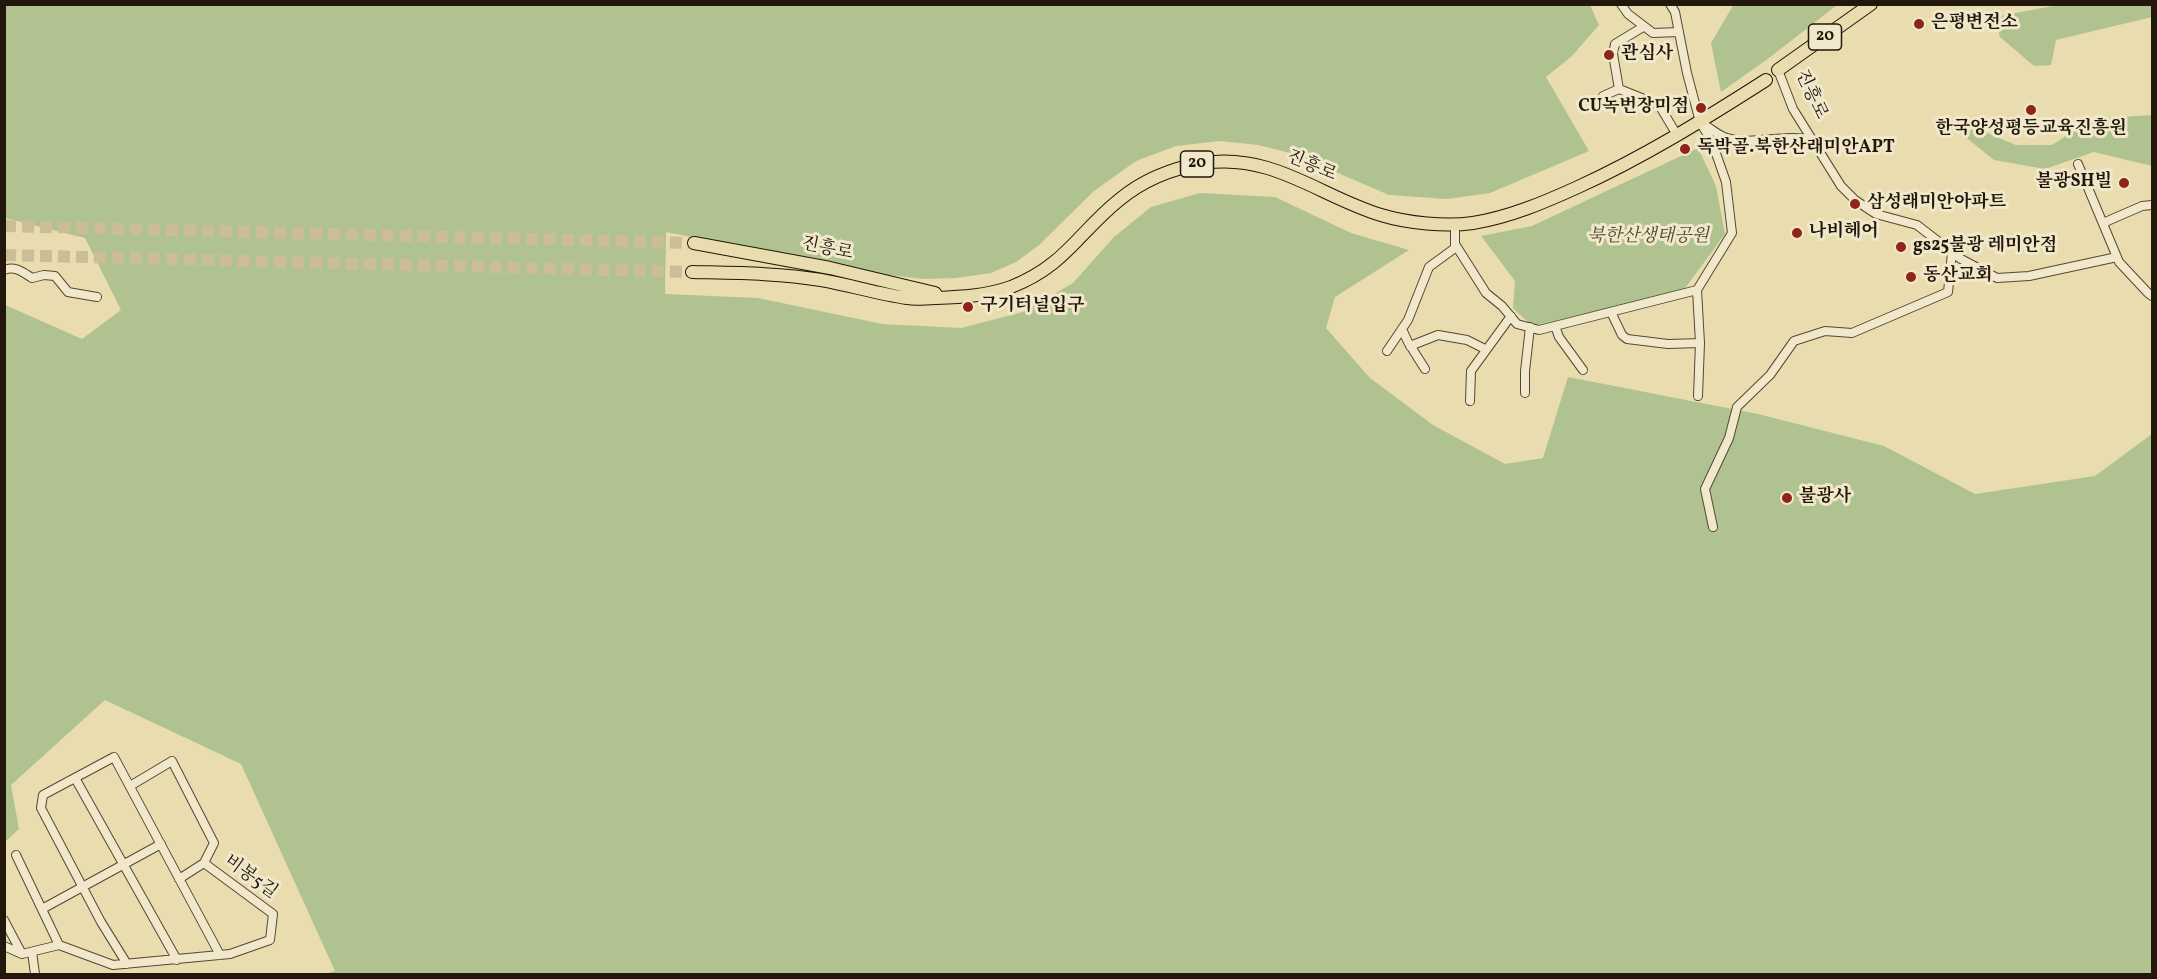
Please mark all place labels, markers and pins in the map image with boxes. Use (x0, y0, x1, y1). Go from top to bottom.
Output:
place label: 은평변전소 (1931, 13, 2018, 35)
marker: 은평변전소 (1912, 17, 1926, 31)
place label: 관심사 (1621, 44, 1673, 66)
marker: 관심사 (1602, 48, 1616, 62)
place label: CU녹번장미점 (1578, 97, 1689, 119)
marker: CU녹번장미점 (1694, 101, 1708, 115)
marker: 한국양성평등교육진흥원 (2024, 103, 2038, 117)
place label: 한국양성평등교육진흥원 (1935, 119, 2127, 141)
place label: 독박골.북한산래미안APT (1697, 138, 1895, 160)
marker: 독박골.북한산래미안APT (1678, 142, 1692, 156)
place label: 불광SH빌 (2036, 172, 2112, 194)
marker: 불광SH빌 (2117, 176, 2131, 190)
place label: 삼성래미안아파트 (1867, 193, 2006, 215)
marker: 삼성래미안아파트 (1848, 197, 1862, 211)
place label: 나비헤어 (1809, 222, 1879, 244)
marker: 나비헤어 (1790, 226, 1804, 240)
place label: gs25불광 레미안점 (1913, 236, 2057, 258)
marker: gs25불광 레미안점 (1894, 240, 1908, 254)
place label: 동산교회 (1923, 266, 1993, 288)
marker: 동산교회 (1904, 270, 1918, 284)
place label: 구기터널입구 (980, 296, 1084, 318)
marker: 구기터널입구 (961, 300, 975, 314)
place label: 불광사 (1799, 487, 1851, 509)
marker: 불광사 (1780, 491, 1794, 505)

